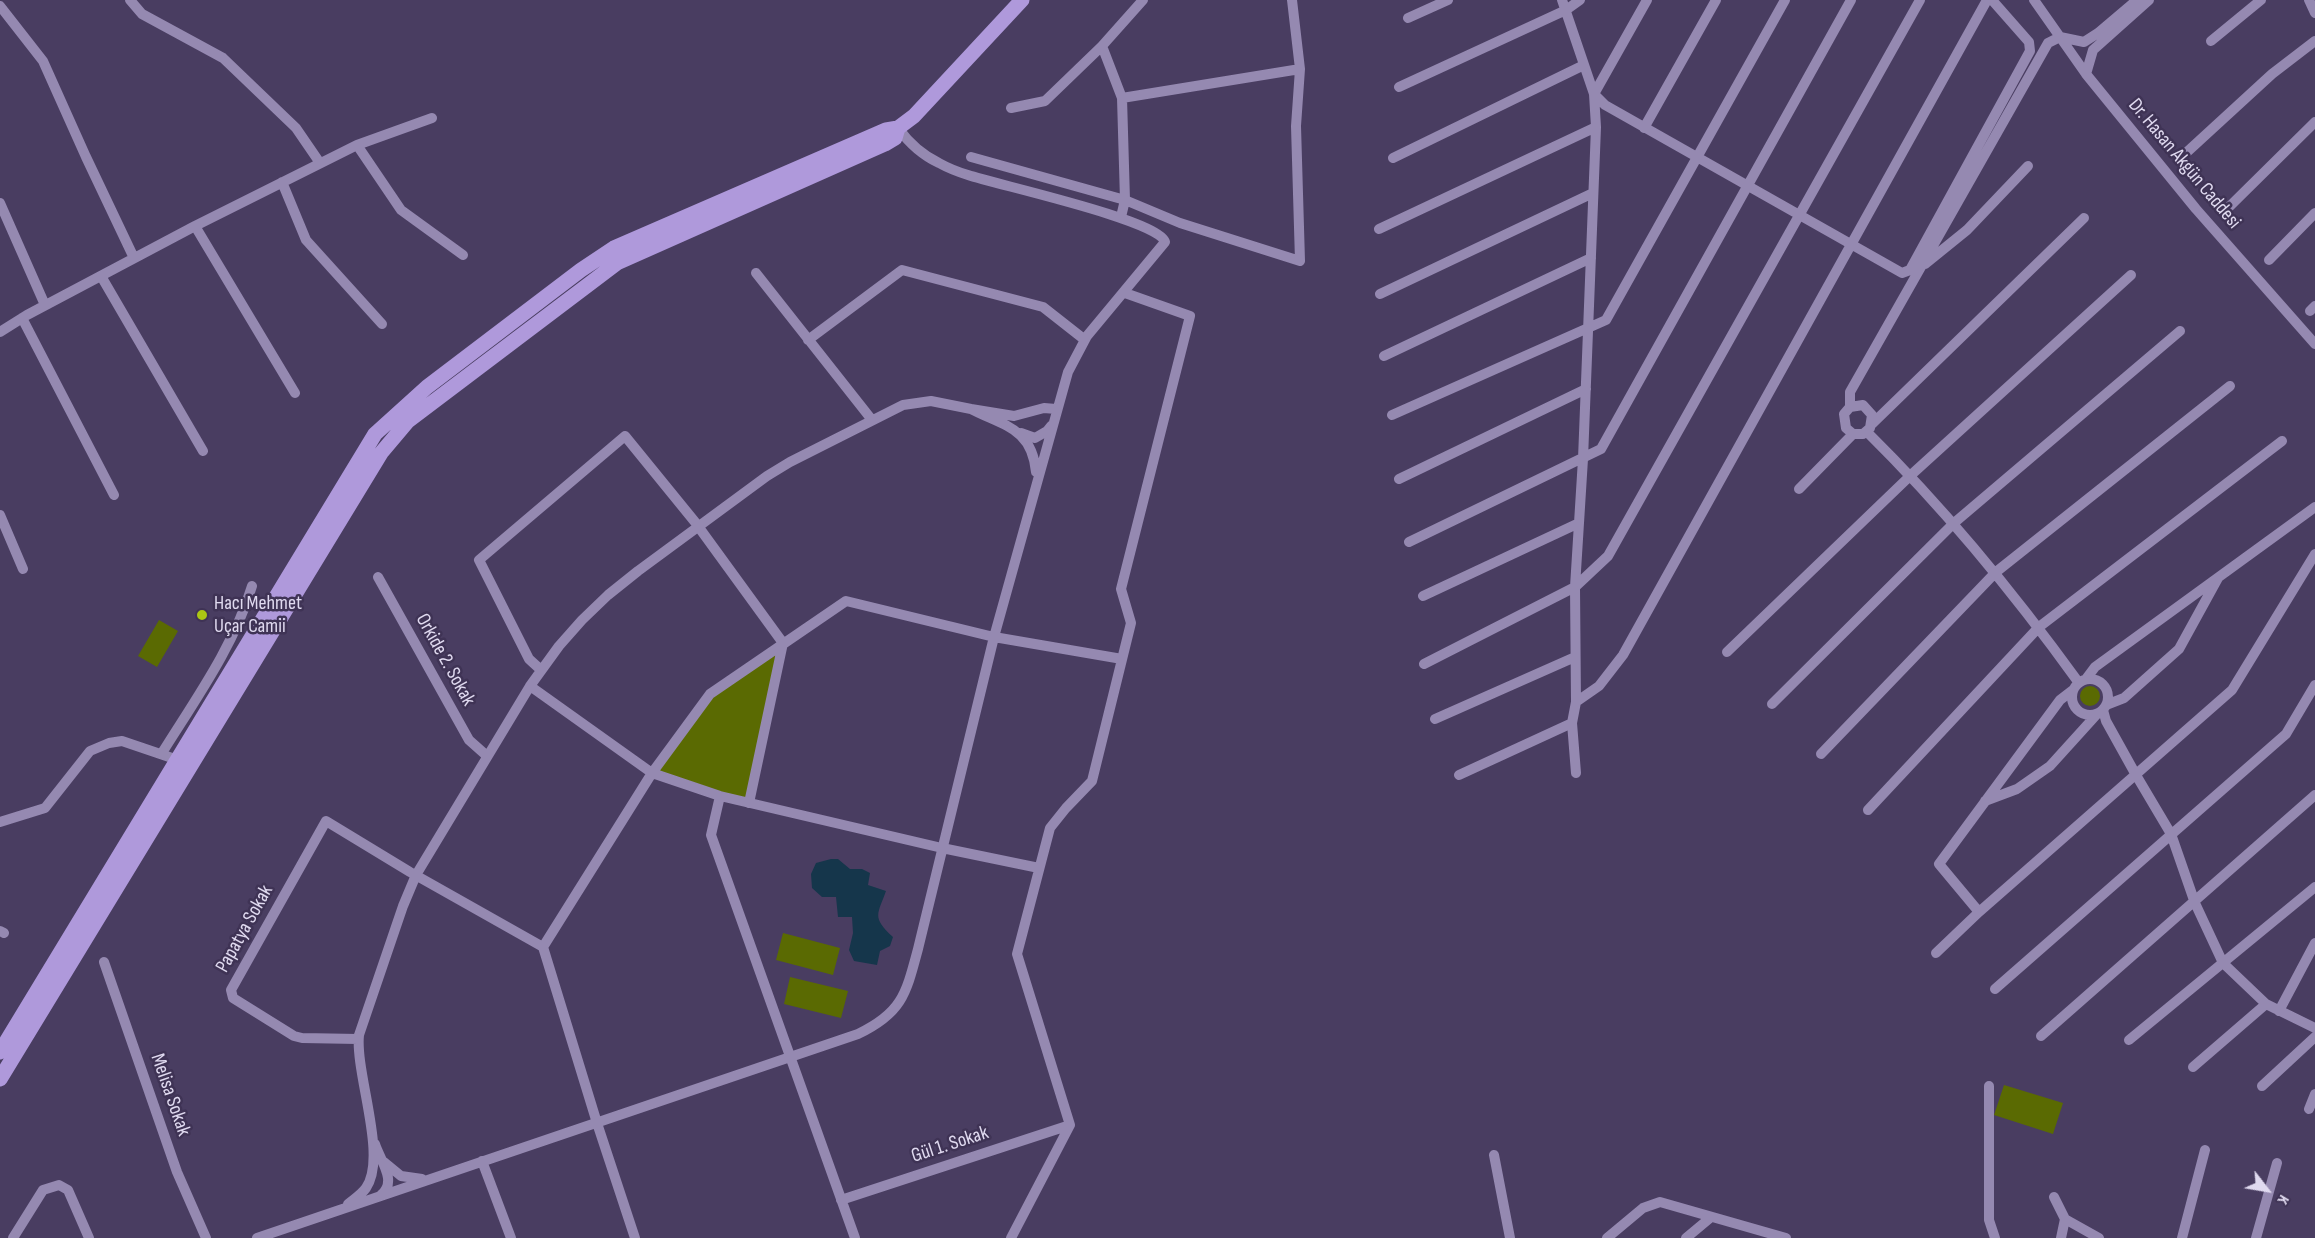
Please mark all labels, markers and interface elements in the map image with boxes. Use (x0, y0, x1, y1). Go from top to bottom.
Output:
street label: Dr. Hasan Akgün Caddesi (2123, 94, 2245, 234)
place label: Hacı Mehmet Uçar Camii (214, 592, 302, 639)
marker: Hacı Mehmet Uçar Camii (195, 608, 209, 622)
street label: Orkide 2. Sokak (410, 610, 480, 710)
street label: Papatya Sokak (211, 881, 279, 977)
street label: Melisa Sokak (145, 1051, 195, 1139)
street label: Gül 1. Sokak (908, 1121, 992, 1169)
north arrow (2237, 1160, 2297, 1220)
text: K (2273, 1191, 2293, 1208)

